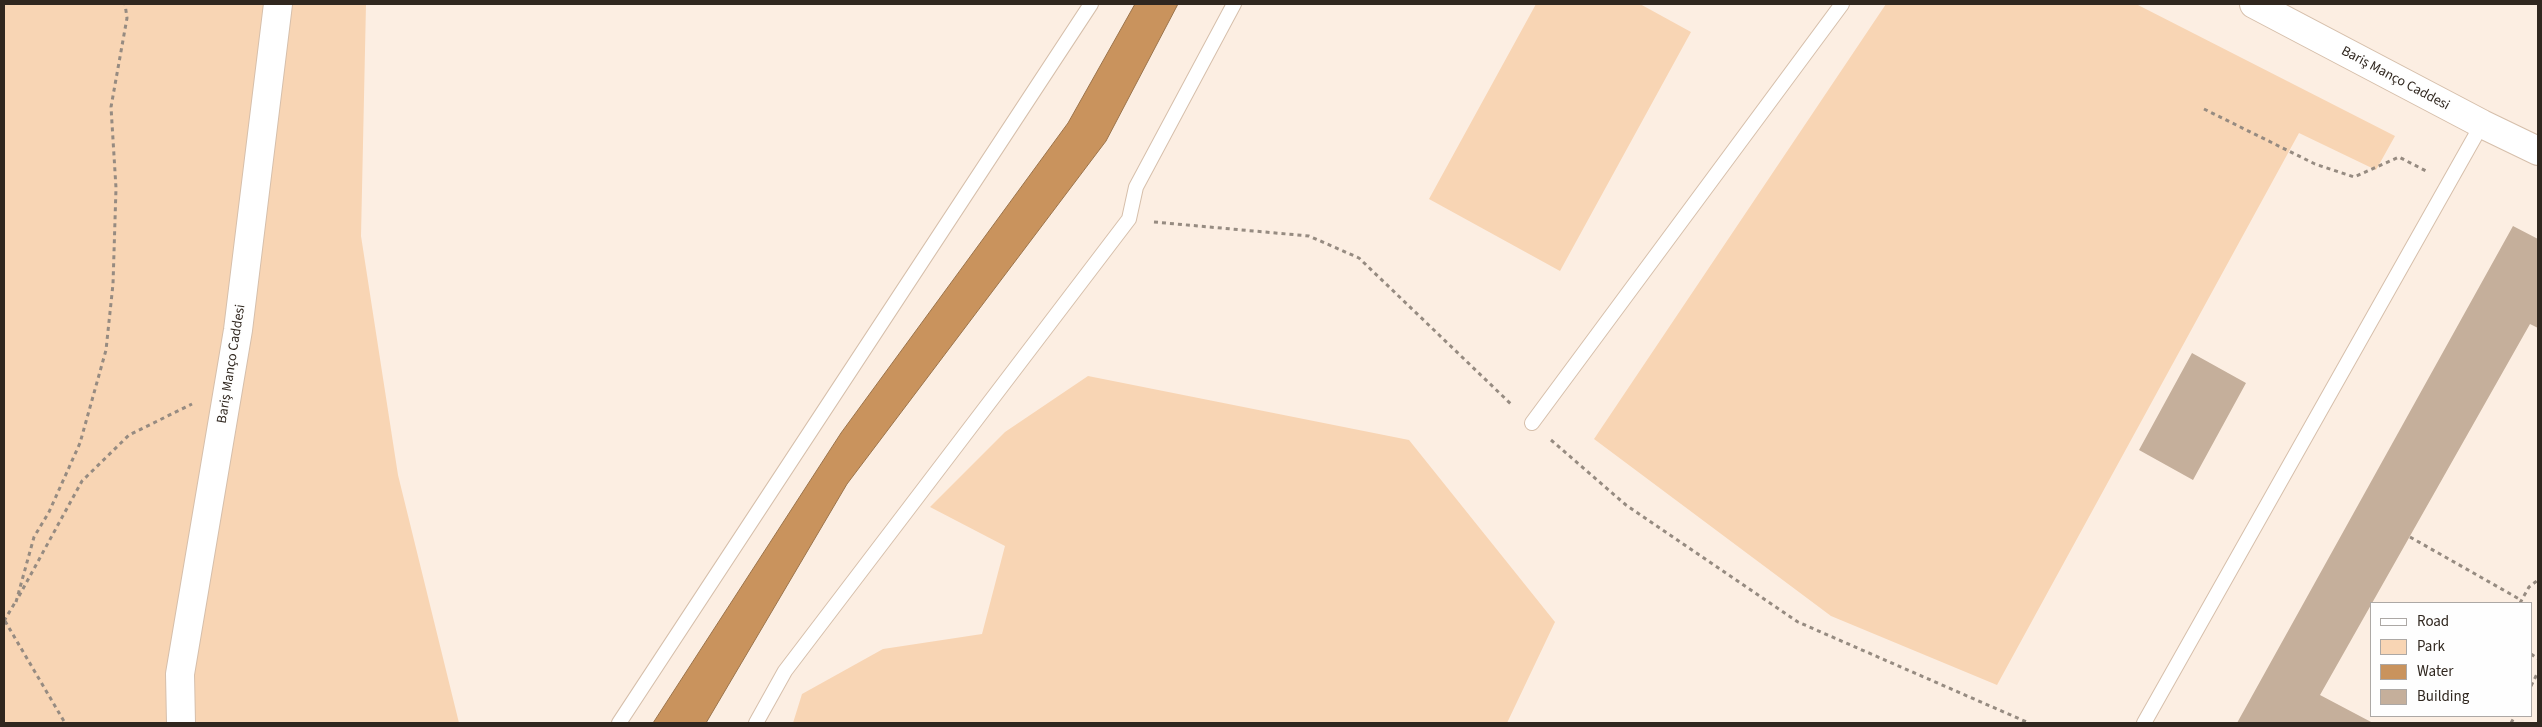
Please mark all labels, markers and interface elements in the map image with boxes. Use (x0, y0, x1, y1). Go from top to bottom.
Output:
street label: Bariş Manço Caddesi (2338, 43, 2452, 115)
street label: Bariş Manço Caddesi (214, 303, 250, 425)
legend (2370, 602, 2532, 717)
text: Road (2417, 611, 2449, 632)
text: Park (2417, 636, 2445, 657)
text: Water (2417, 661, 2453, 682)
text: Building (2417, 686, 2469, 707)

